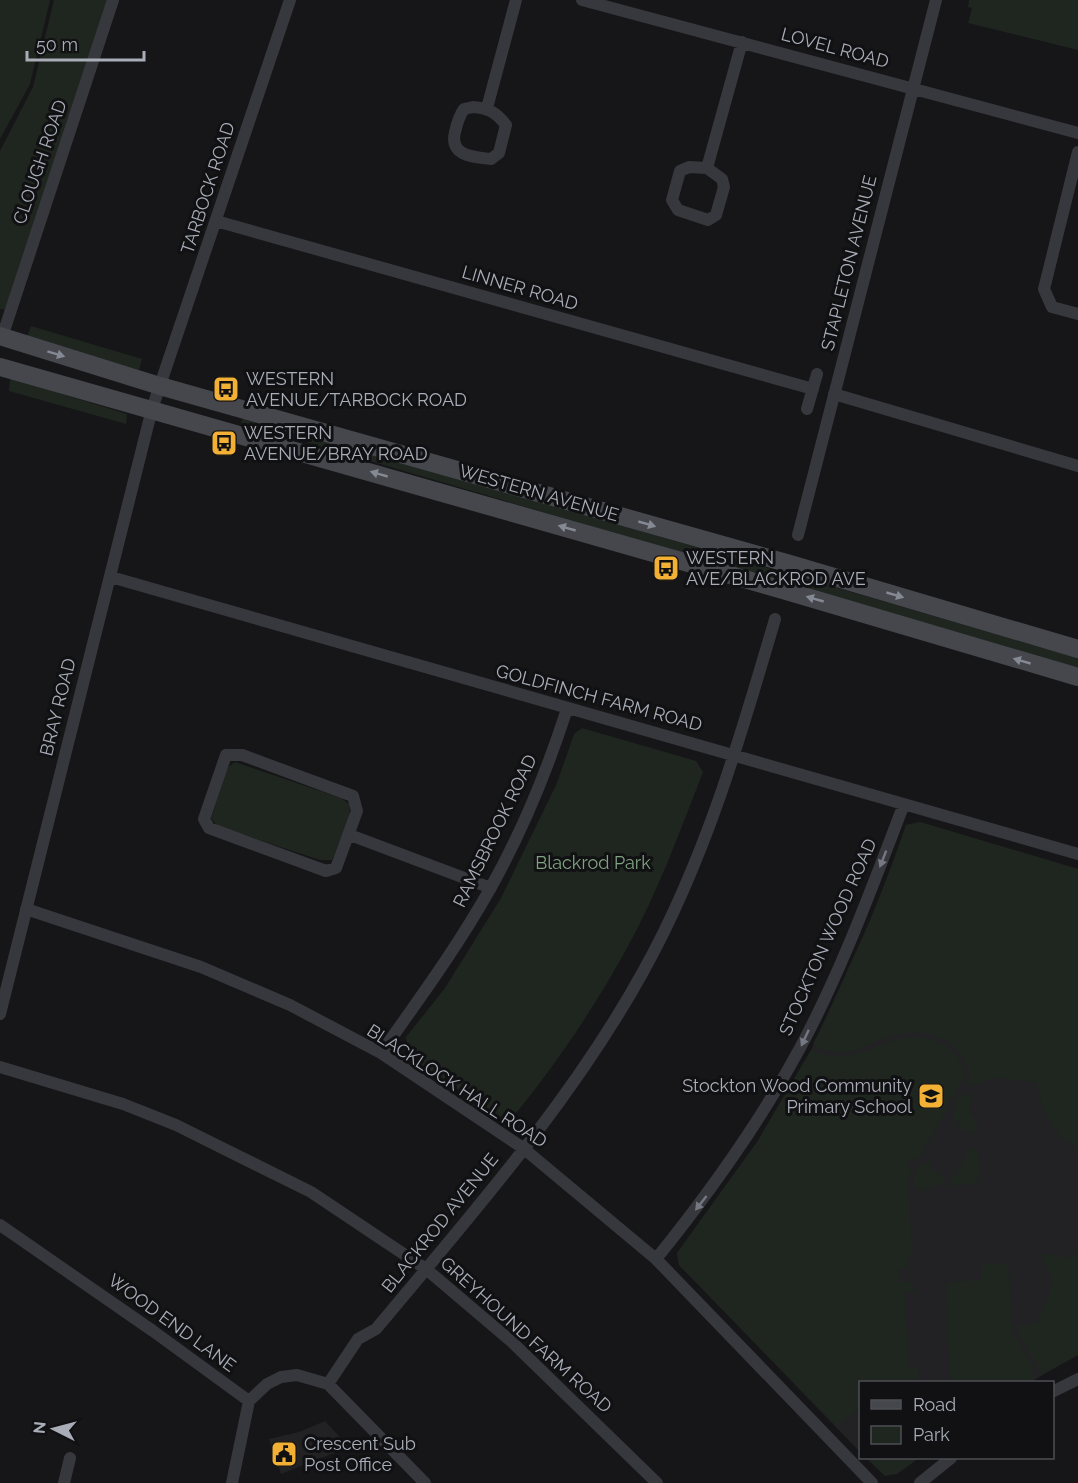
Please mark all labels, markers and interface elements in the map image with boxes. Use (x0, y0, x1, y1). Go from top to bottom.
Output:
street label: LOVEL ROAD (779, 23, 891, 72)
scale bar (27, 24, 144, 62)
text: 50 m (36, 34, 78, 55)
street label: CLOUGH ROAD (8, 97, 71, 227)
street label: TARBOCK ROAD (176, 119, 239, 256)
street label: STAPLETON AVENUE (817, 173, 881, 353)
street label: LINNER ROAD (460, 261, 581, 314)
one-way arrow (47, 350, 65, 359)
place label: WESTERN AVENUE/TARBOCK ROAD (246, 368, 467, 410)
bus stop icon: WESTERN AVENUE/TARBOCK ROAD (211, 374, 241, 404)
place label: WESTERN AVENUE/BRAY ROAD (244, 422, 428, 464)
bus stop icon: WESTERN AVENUE/BRAY ROAD (209, 428, 239, 458)
street label: WESTERN AVENUE (457, 460, 621, 525)
one-way arrow (370, 469, 388, 478)
one-way arrow (638, 520, 656, 529)
one-way arrow (558, 523, 576, 532)
place label: WESTERN AVE/BLACKROD AVE (686, 547, 866, 589)
bus stop icon: WESTERN AVE/BLACKROD AVE (651, 553, 681, 583)
one-way arrow (886, 591, 904, 600)
one-way arrow (806, 594, 824, 603)
one-way arrow (1013, 655, 1031, 665)
street label: BRAY ROAD (35, 656, 80, 758)
street label: GOLDFINCH FARM ROAD (494, 660, 705, 735)
street label: RAMSBROOK ROAD (448, 751, 541, 911)
street label: STOCKTON WOOD ROAD (775, 835, 881, 1039)
one-way arrow (878, 850, 887, 868)
park label: Blackrod Park (535, 852, 651, 873)
street label: BLACKLOCK HALL ROAD (363, 1020, 551, 1152)
one-way arrow (800, 1029, 809, 1046)
place label: Stockton Wood Community Primary School (682, 1075, 912, 1117)
school or university icon: Stockton Wood Community Primary School (916, 1081, 946, 1111)
street label: BLACKROD AVENUE (377, 1149, 502, 1297)
one-way arrow (696, 1195, 708, 1210)
street label: GREYHOUND FARM ROAD (437, 1252, 616, 1417)
street label: WOOD END LANE (104, 1269, 240, 1376)
legend (859, 1381, 1054, 1459)
text: Road (913, 1394, 956, 1415)
north arrow (24, 1399, 84, 1459)
text: N (29, 1420, 50, 1435)
text: Park (913, 1424, 950, 1445)
place label: Crescent Sub Post Office (304, 1433, 416, 1475)
public building icon: Crescent Sub Post Office (269, 1439, 299, 1469)

